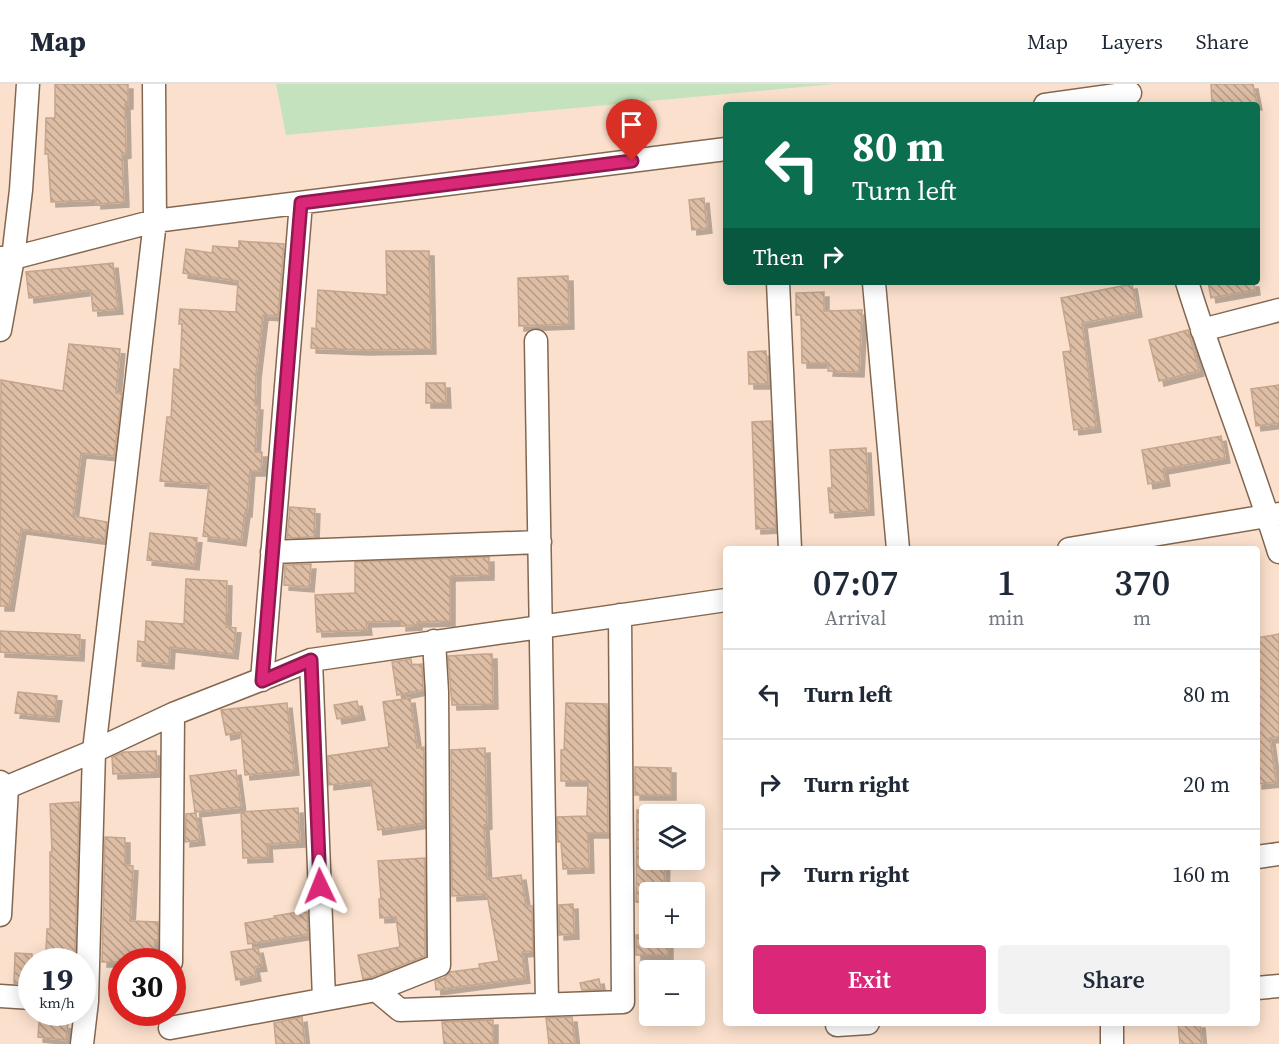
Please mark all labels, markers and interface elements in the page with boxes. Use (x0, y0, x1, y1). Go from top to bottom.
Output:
text: Map (30, 22, 86, 60)
text: Map (1027, 27, 1068, 56)
text: Layers (1101, 27, 1163, 56)
text: Share (1196, 27, 1249, 56)
pin (606, 99, 657, 161)
icon: arrive (615, 108, 648, 141)
text: 80 m (852, 117, 945, 175)
icon: left (753, 126, 831, 204)
text: Turn left (852, 172, 956, 209)
icon: right (816, 240, 849, 273)
text: Then (753, 242, 804, 272)
text: 07:07 (813, 558, 898, 607)
text: 1 (997, 558, 1016, 607)
text: 370 (1114, 558, 1170, 607)
text: Arrival (825, 604, 886, 632)
text: min (988, 604, 1024, 632)
text: m (1133, 604, 1151, 632)
icon: left (753, 678, 786, 711)
text: Turn left (804, 679, 892, 709)
text: 80 m (1183, 679, 1230, 709)
icon: right (753, 768, 786, 801)
text: Turn right (804, 769, 909, 799)
text: 20 m (1183, 769, 1230, 799)
map controls (639, 804, 705, 1026)
button: layers (639, 804, 705, 870)
position arrow (288, 854, 352, 918)
icon: right (753, 858, 786, 891)
text: Turn right (804, 859, 909, 889)
text: 160 m (1172, 859, 1230, 889)
button: + (639, 882, 705, 948)
button: Exit (753, 945, 986, 1014)
button: Share (998, 945, 1230, 1014)
speed limit sign: 30 (108, 948, 186, 1026)
text: 19 (41, 959, 73, 1000)
button: − (639, 960, 705, 1026)
text: km/h (39, 992, 75, 1013)

